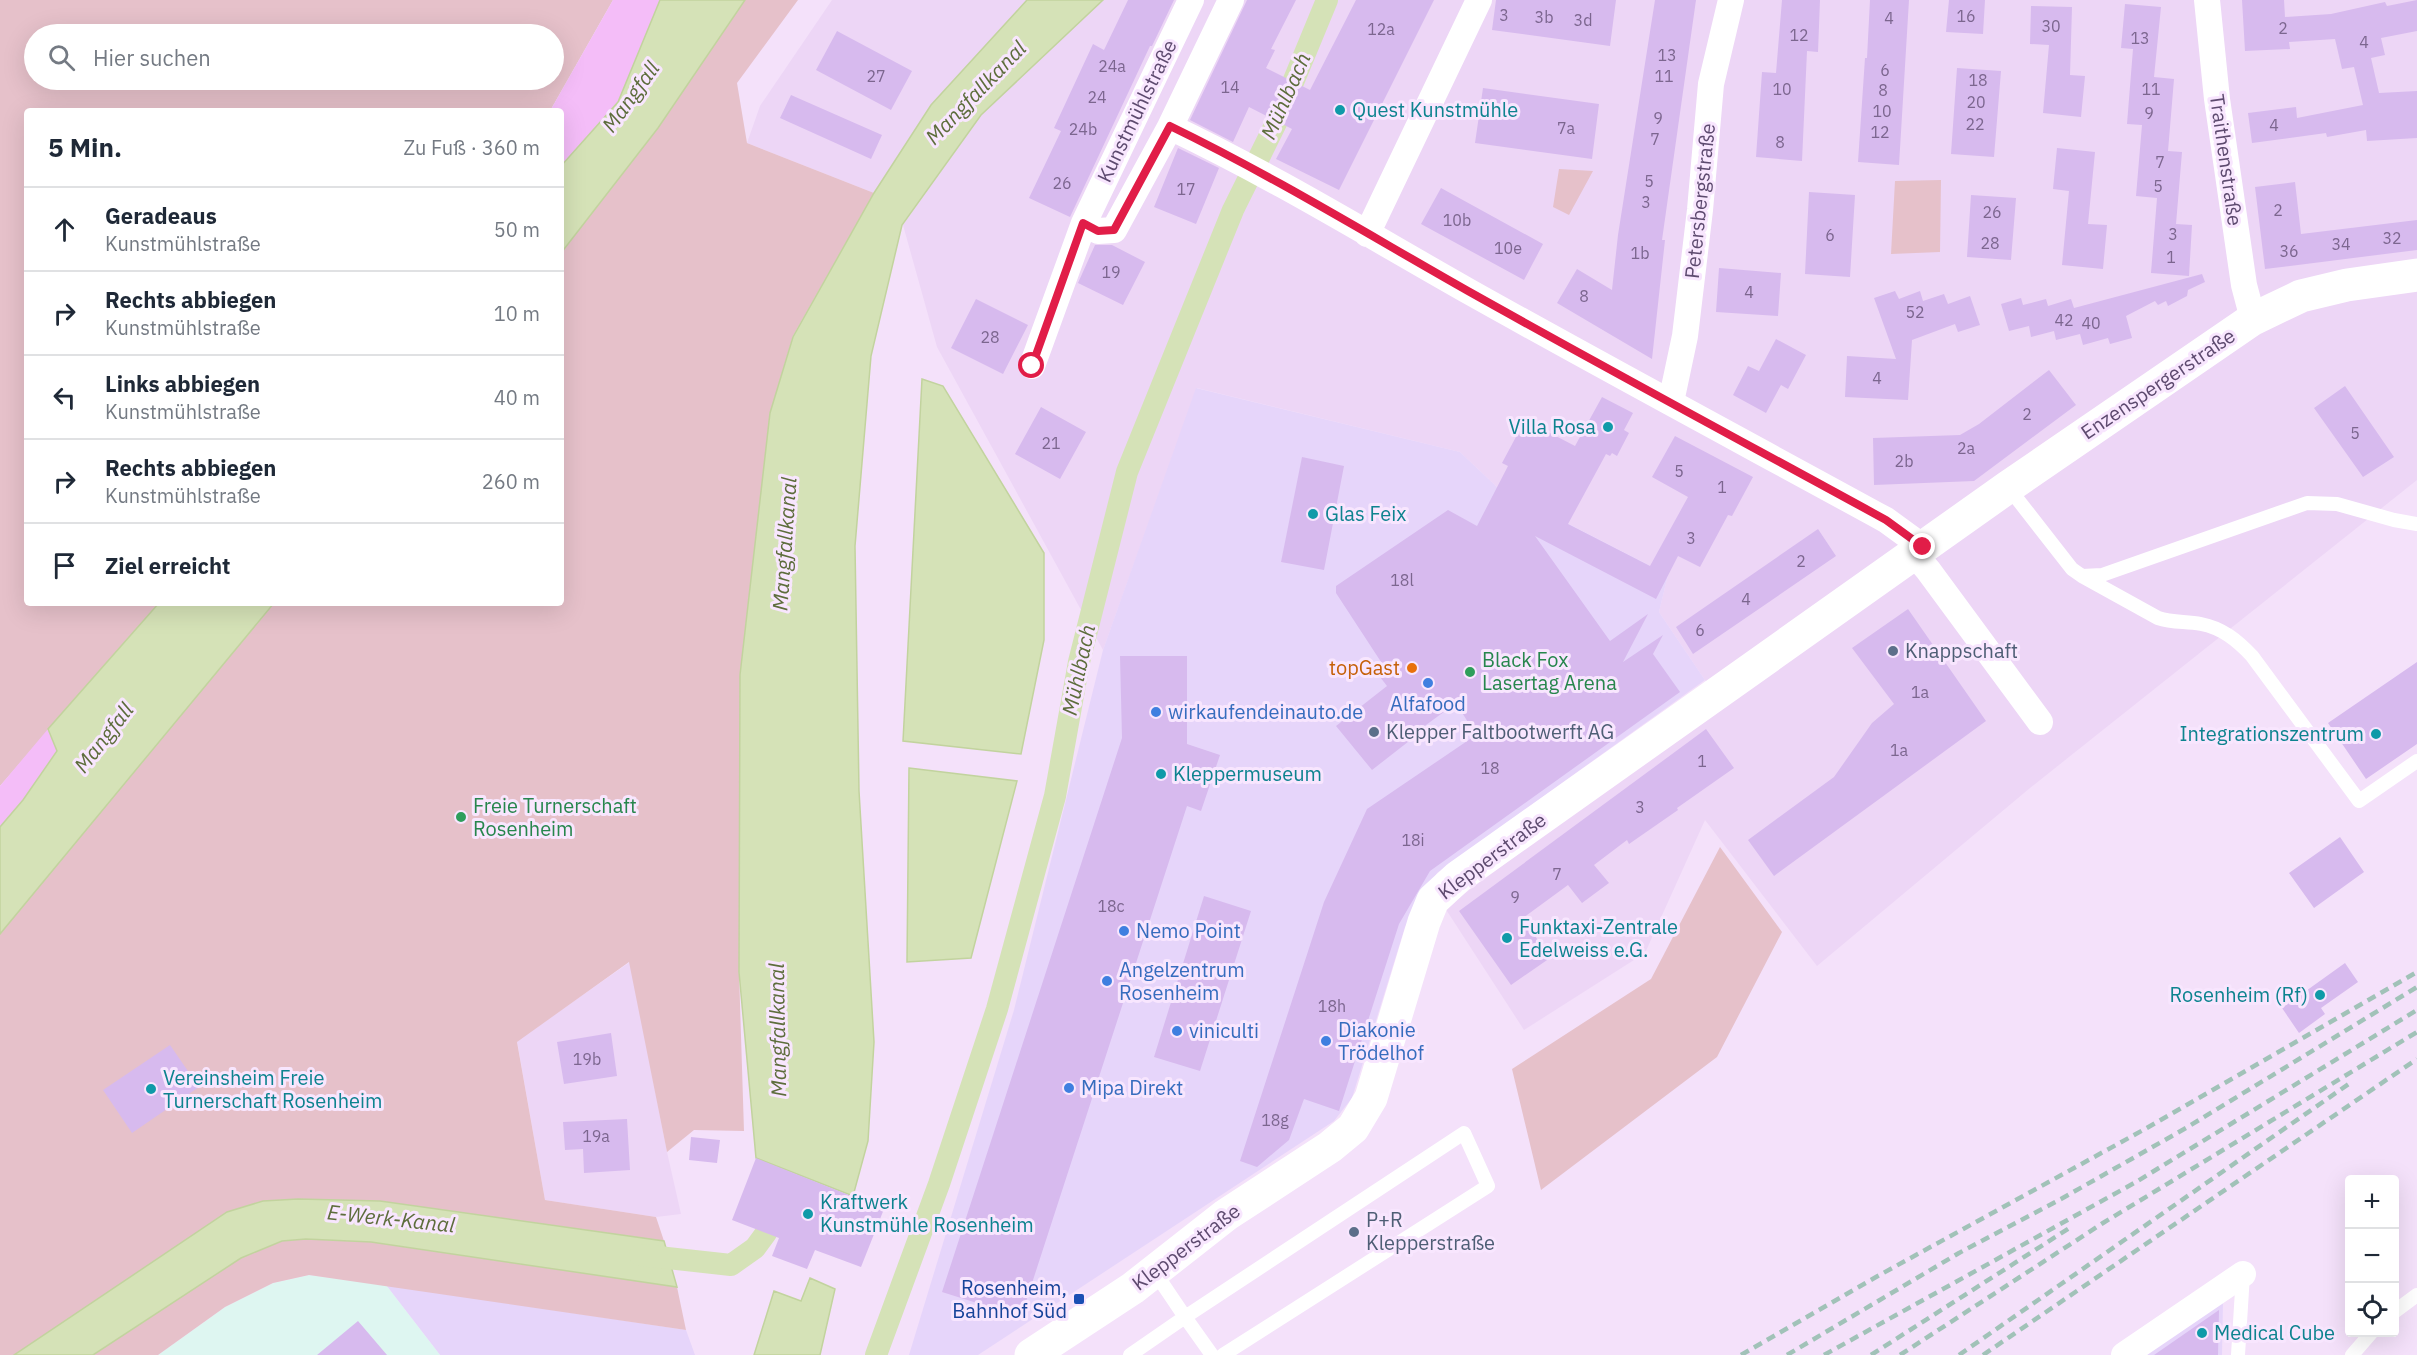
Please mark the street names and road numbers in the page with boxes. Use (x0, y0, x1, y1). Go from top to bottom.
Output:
street label: Kunstmühlstraße (1090, 35, 1183, 187)
street label: Traithenstraße (2204, 92, 2249, 227)
street label: Petersbergstraße (1678, 122, 1721, 280)
street label: Enzenspergerstraße (2075, 322, 2240, 445)
street label: Klepperstraße (1432, 806, 1551, 905)
street label: Klepperstraße (1126, 1197, 1245, 1296)

